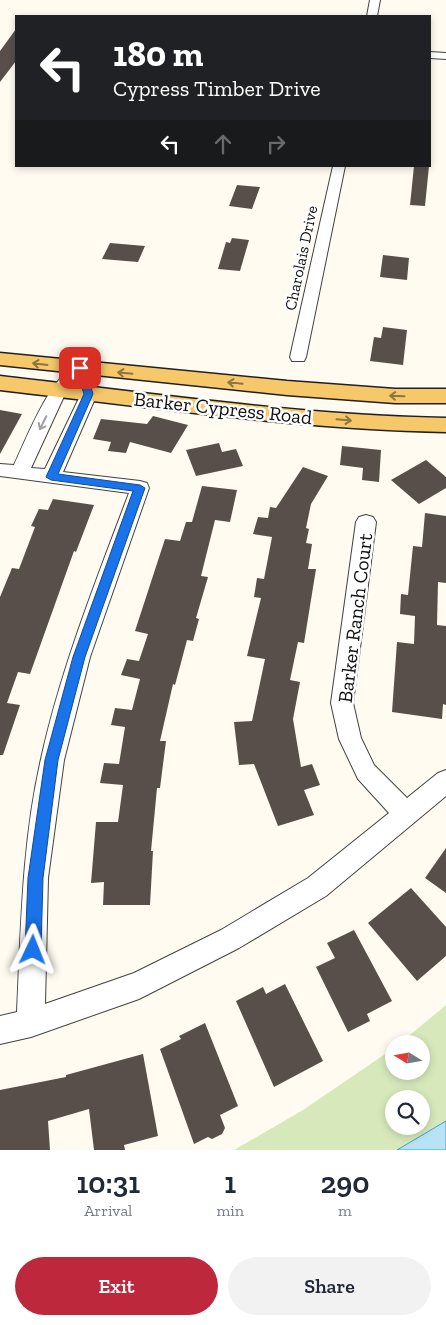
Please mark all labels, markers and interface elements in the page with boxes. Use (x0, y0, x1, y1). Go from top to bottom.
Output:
text: 180 m (113, 33, 203, 75)
icon: left (30, 35, 95, 100)
text: Cypress Timber Drive (113, 75, 321, 102)
icon: left (156, 130, 184, 158)
icon: ahead (209, 130, 237, 158)
icon: right (262, 130, 290, 158)
street label: Charolais Drive (281, 204, 321, 312)
pin (59, 347, 101, 389)
icon: arrive (66, 354, 94, 382)
one-way arrow (32, 359, 48, 369)
one-way arrow (117, 368, 133, 378)
one-way arrow (228, 379, 244, 388)
street label: Barker Cypress Road (133, 387, 313, 429)
one-way arrow (390, 391, 406, 401)
one-way arrow (38, 415, 48, 430)
one-way arrow (336, 415, 352, 425)
street label: Barker Ranch Court (333, 531, 377, 704)
position arrow (6, 923, 58, 975)
north arrow (385, 1035, 430, 1080)
map controls (385, 1035, 430, 1135)
button: search (385, 1090, 430, 1135)
text: 10:31 (76, 1165, 140, 1201)
text: 1 (224, 1165, 236, 1201)
text: 290 (320, 1165, 370, 1201)
text: Arrival (84, 1201, 132, 1220)
text: min (217, 1201, 244, 1220)
text: m (338, 1201, 352, 1220)
button: Exit (15, 1257, 218, 1315)
button: Share (228, 1257, 431, 1315)

